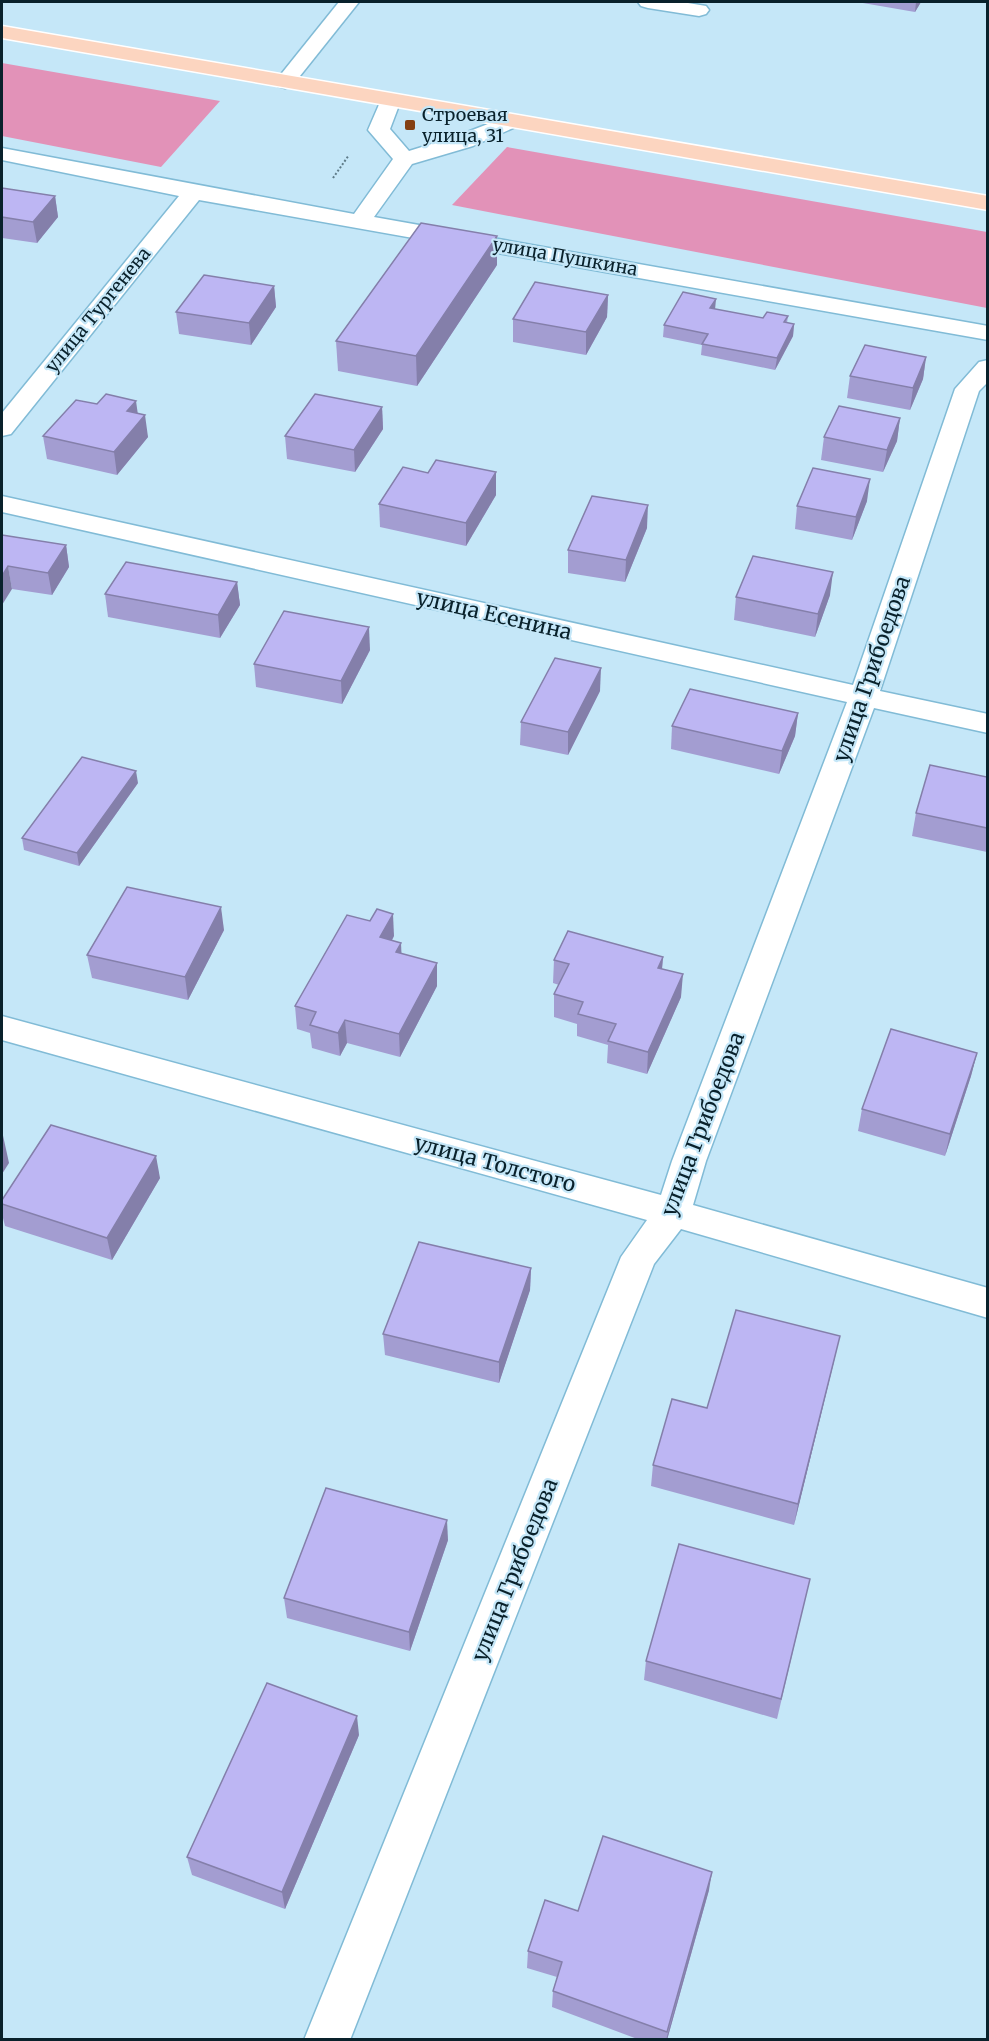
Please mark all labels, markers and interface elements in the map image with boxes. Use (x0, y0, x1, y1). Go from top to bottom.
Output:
place label: Строевая улица, 31 (422, 103, 508, 147)
marker: Строевая улица, 31 (403, 118, 417, 132)
street label: улица Пушкина (491, 232, 640, 281)
street label: улица Тургенева (40, 242, 155, 377)
street label: улица Грибоедова (827, 572, 916, 766)
street label: улица Есенина (414, 584, 574, 646)
street label: улица Грибоедова (655, 1028, 750, 1220)
street label: улица Толстого (411, 1129, 579, 1198)
street label: улица Грибоедова (465, 1474, 564, 1665)

